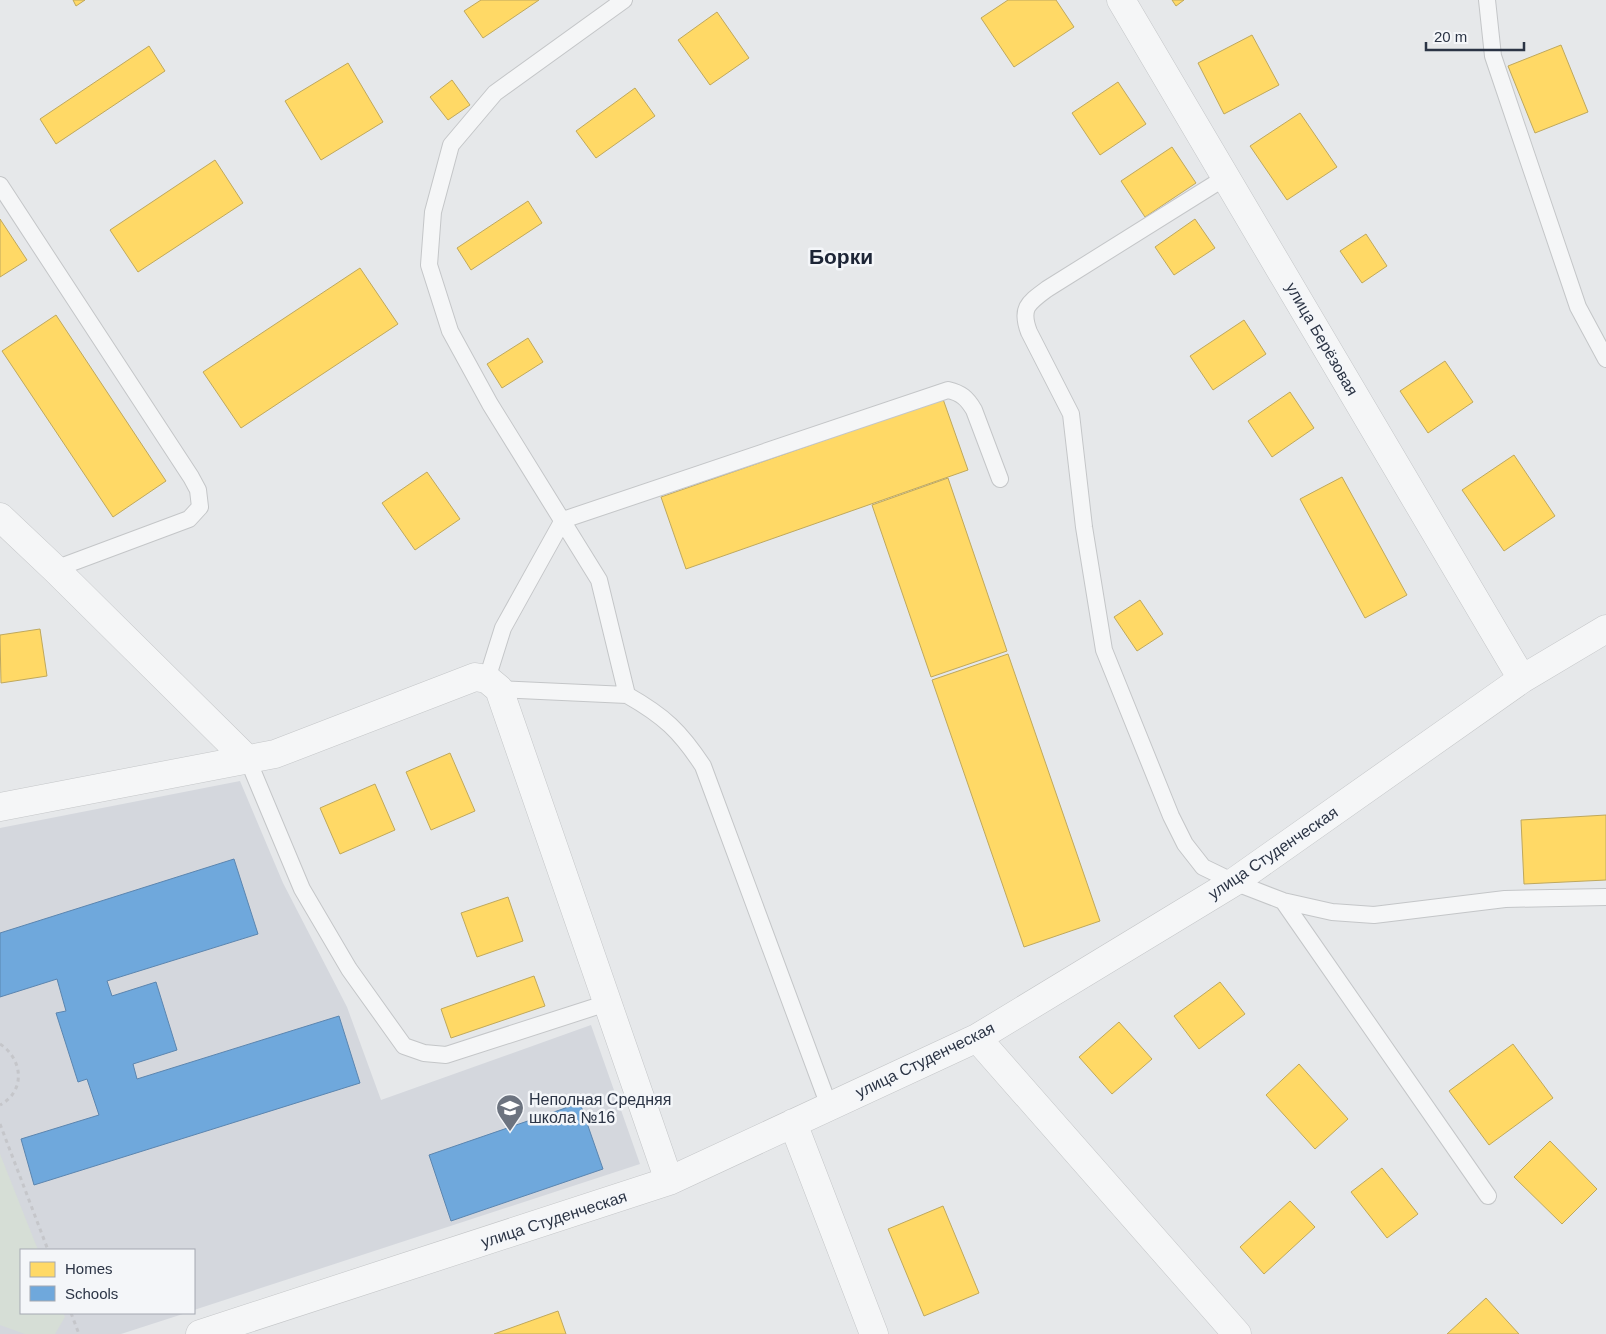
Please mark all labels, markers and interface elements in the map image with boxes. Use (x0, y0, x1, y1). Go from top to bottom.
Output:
scale bar (1426, 20, 1524, 52)
text: 20 m (1434, 28, 1467, 45)
district label: Борки (809, 245, 873, 268)
street label: улица Берёзовая (1283, 280, 1361, 398)
street label: улица Студенческая (1205, 803, 1341, 903)
street label: улица Студенческая (853, 1019, 997, 1101)
place label: Неполная Средняя школа №16 (529, 1091, 671, 1126)
school or university icon: Неполная Средняя школа №16 (495, 1093, 525, 1132)
street label: улица Студенческая (479, 1187, 629, 1251)
legend (20, 1249, 195, 1314)
text: Homes (65, 1260, 113, 1277)
text: Schools (65, 1285, 118, 1302)

